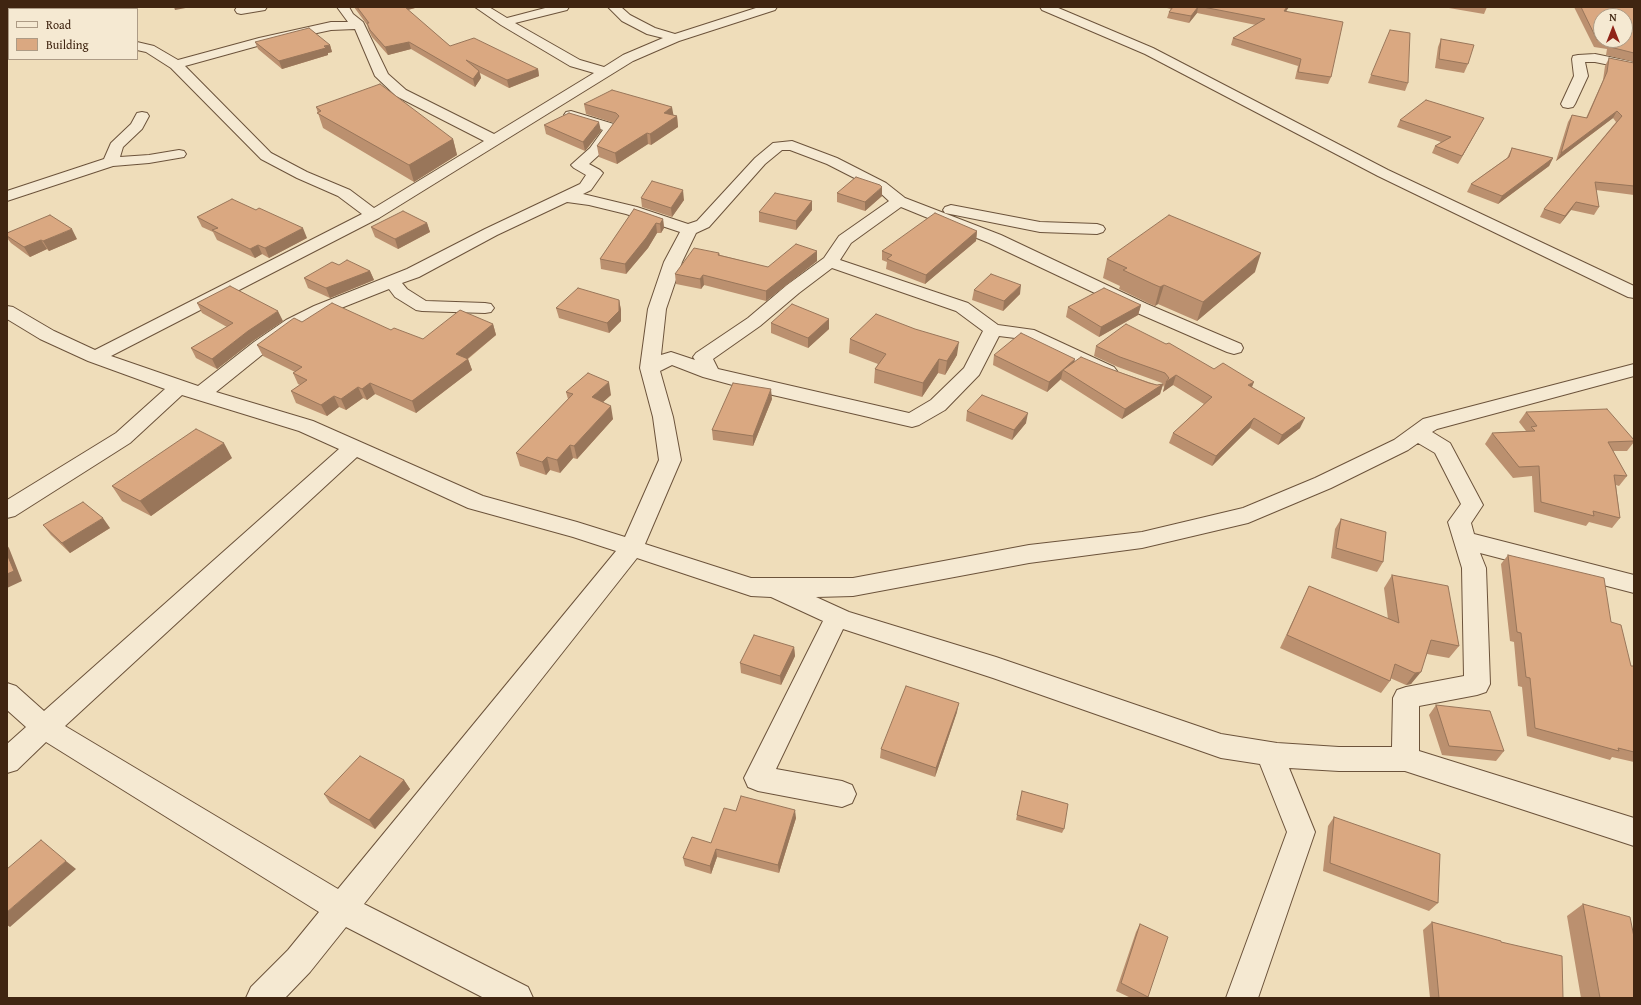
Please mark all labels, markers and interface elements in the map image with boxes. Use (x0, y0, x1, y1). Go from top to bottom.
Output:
legend (8, 8, 138, 60)
north arrow (1593, 8, 1633, 48)
text: N (1609, 9, 1617, 25)
text: Road (46, 16, 71, 33)
text: Building (46, 36, 89, 53)

